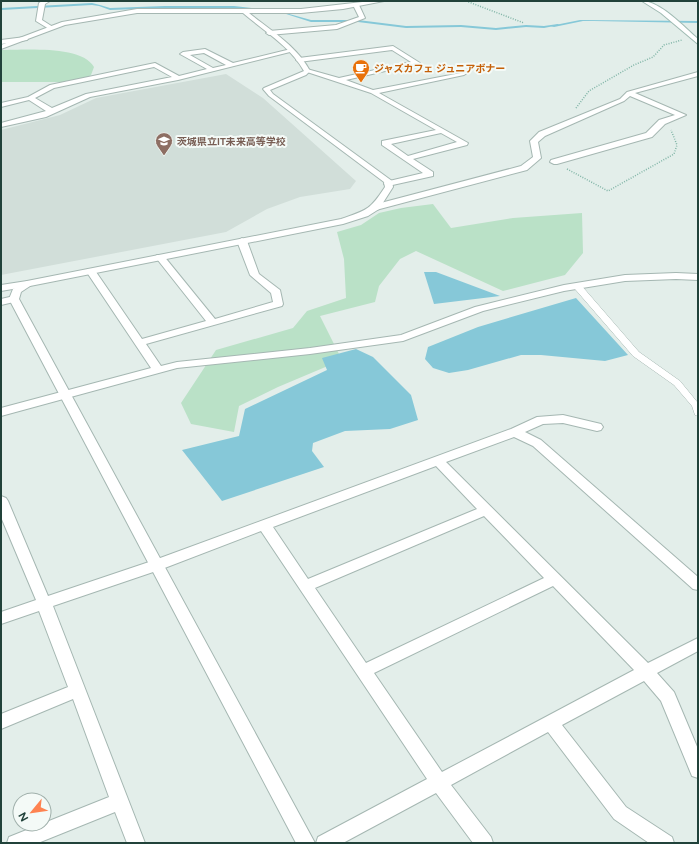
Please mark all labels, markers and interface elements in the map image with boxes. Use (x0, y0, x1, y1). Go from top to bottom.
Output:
cafe icon: ジャズカフェ ジュニアボナー (351, 58, 371, 83)
place label: ジャズカフェ ジュニアボナー (374, 62, 505, 75)
school or university icon: 茨城県立IT未来高等学校 (154, 131, 174, 156)
place label: 茨城県立IT未来高等学校 (177, 135, 286, 148)
north arrow (12, 792, 52, 832)
text: N (16, 810, 31, 823)

